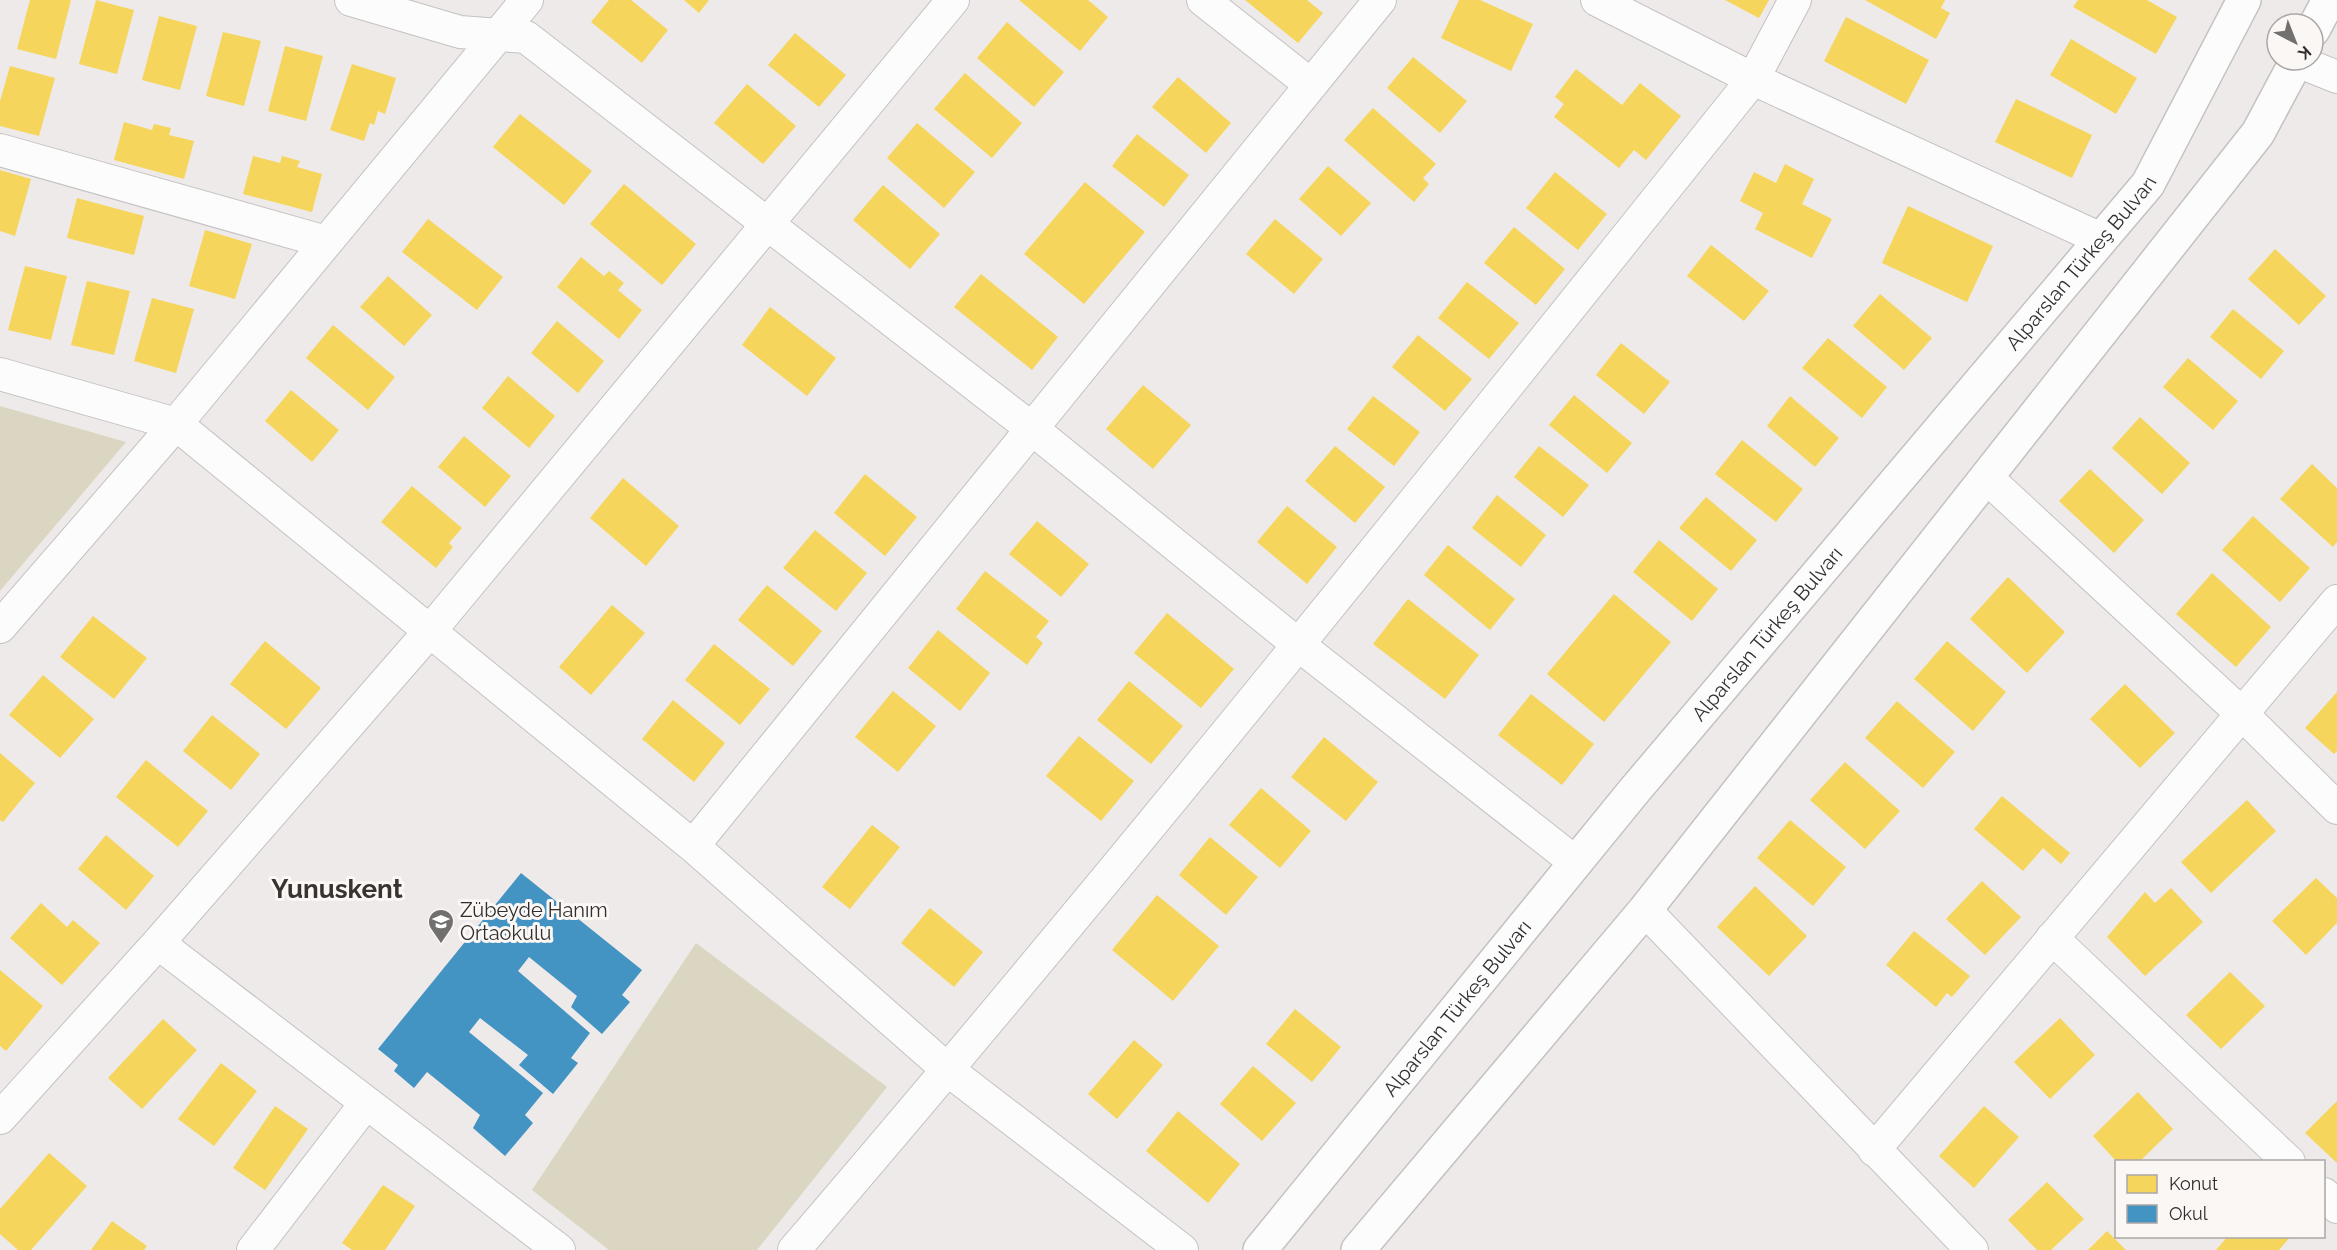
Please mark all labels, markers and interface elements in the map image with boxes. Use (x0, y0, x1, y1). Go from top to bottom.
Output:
north arrow (2265, 12, 2325, 72)
text: K (2294, 42, 2315, 64)
street label: Alparslan Türkeş Bulvarı (2001, 172, 2162, 355)
street label: Alparslan Türkeş Bulvarı (1687, 542, 1847, 726)
district label: Yunuskent (271, 874, 403, 904)
place label: Zübeyde Hanım Ortaokulu (460, 898, 608, 945)
school or university icon: Zübeyde Hanım Ortaokulu (426, 907, 456, 945)
street label: Alparslan Türkeş Bulvarı (1378, 915, 1536, 1101)
legend (2115, 1160, 2325, 1238)
text: Konut (2169, 1173, 2218, 1194)
text: Okul (2169, 1203, 2208, 1224)

